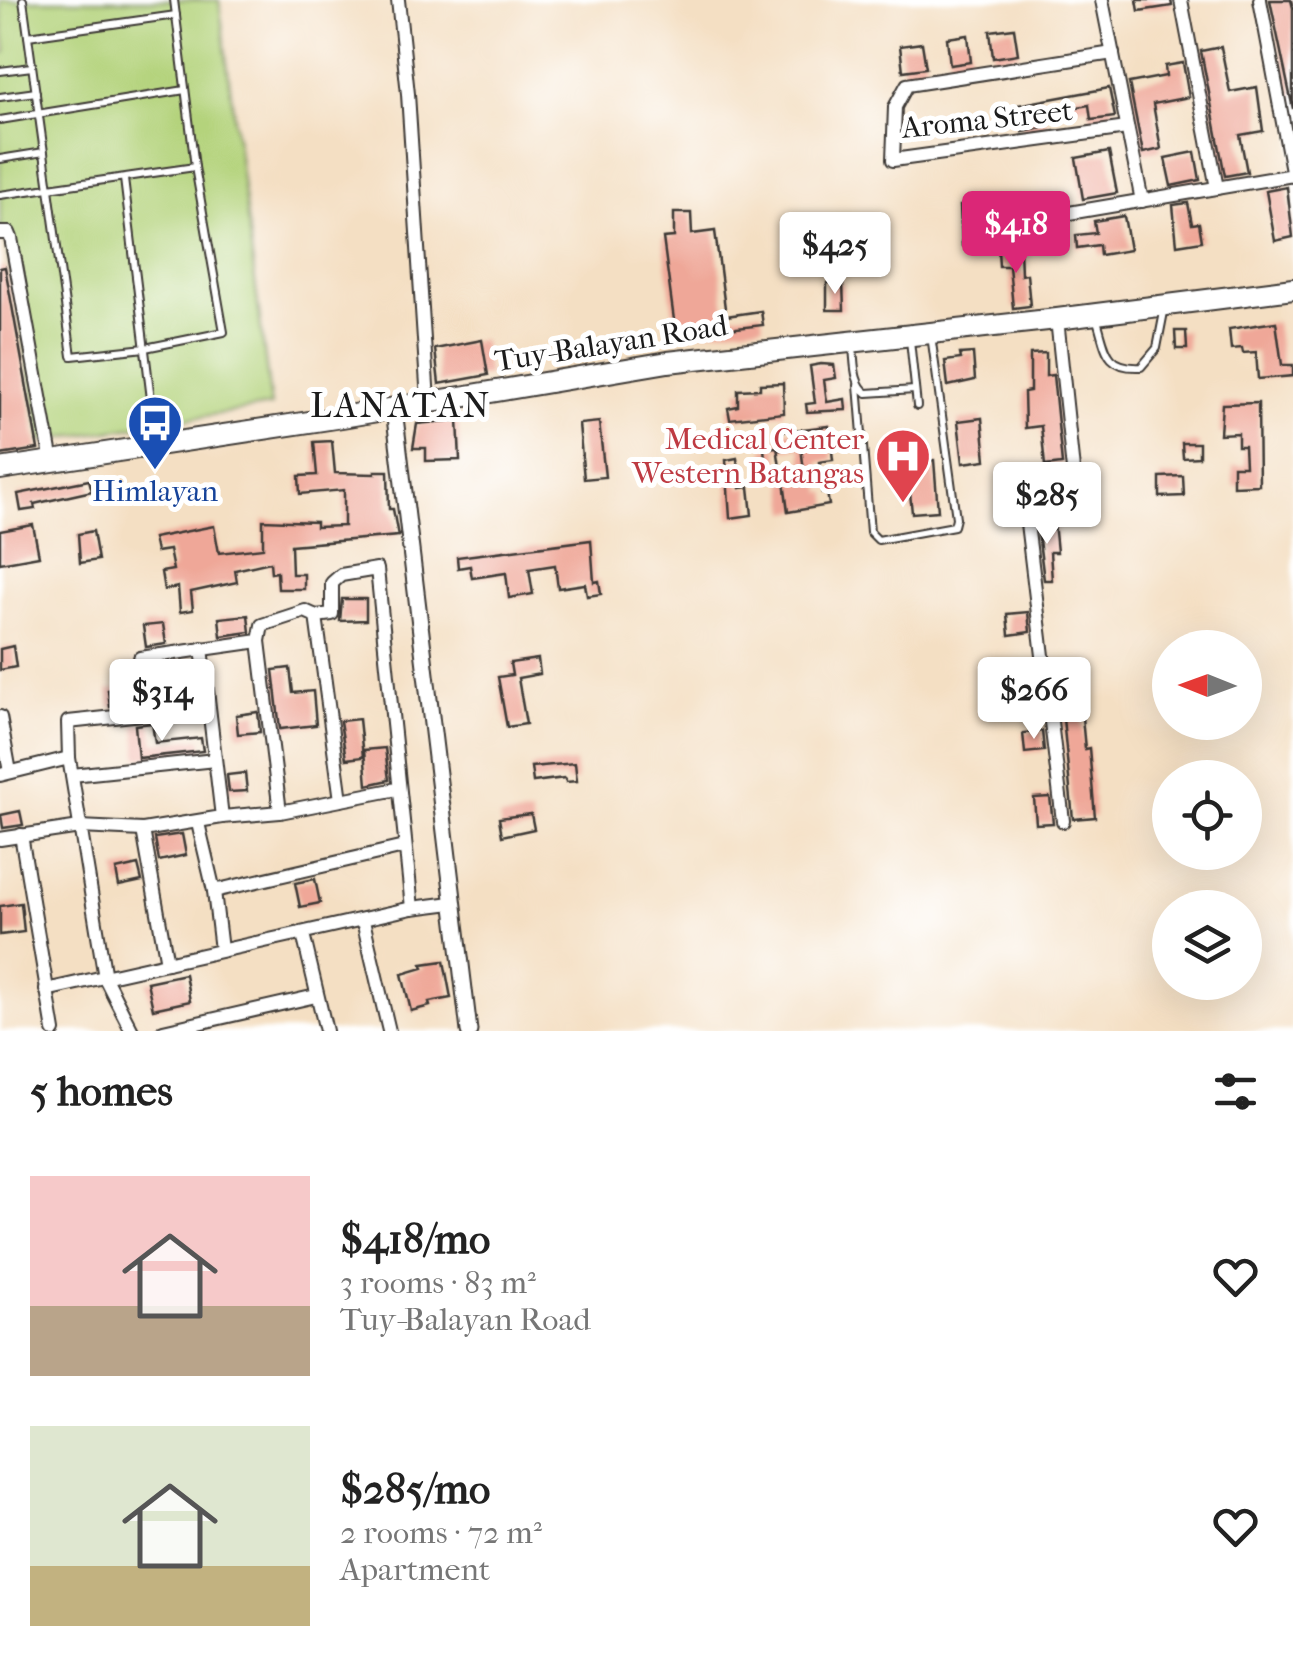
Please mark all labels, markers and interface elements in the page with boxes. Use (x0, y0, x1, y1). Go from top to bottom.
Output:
street label: Aroma Street (899, 93, 1074, 146)
pin: $418 (957, 191, 1075, 276)
text: $418 (984, 205, 1048, 242)
pin: $425 (776, 212, 894, 297)
text: $425 (802, 226, 868, 263)
street label: Tuy-Balayan Road (492, 308, 731, 379)
district label: LANATAN (310, 385, 492, 426)
bus stop icon: Himlayan (125, 393, 185, 472)
place label: Medical Center Western Batangas (631, 422, 864, 491)
hospital icon: Medical Center Western Batangas (873, 426, 933, 505)
pin: $285 (988, 462, 1106, 547)
place label: Himlayan (92, 474, 219, 509)
text: $285 (1015, 476, 1079, 513)
north arrow (1152, 630, 1262, 740)
map controls (1152, 630, 1262, 1000)
pin: $266 (975, 657, 1093, 742)
pin: $314 (103, 659, 221, 744)
text: $266 (1000, 671, 1068, 708)
text: $314 (131, 673, 193, 710)
button: locate (1152, 760, 1262, 870)
button: layers (1152, 890, 1262, 1000)
icon: filters (1208, 1064, 1263, 1119)
text: 5 homes (30, 1067, 173, 1116)
text: $418/mo (340, 1215, 490, 1264)
icon: home (110, 1216, 230, 1336)
icon: heart (1208, 1249, 1263, 1304)
text: 3 rooms · 83 m² (340, 1264, 536, 1301)
text: Tuy-Balayan Road (340, 1301, 591, 1338)
text: $285/mo (340, 1465, 490, 1514)
icon: home (110, 1466, 230, 1586)
icon: heart (1208, 1499, 1263, 1554)
text: 2 rooms · 72 m² (340, 1514, 542, 1551)
text: Apartment (340, 1551, 490, 1588)

